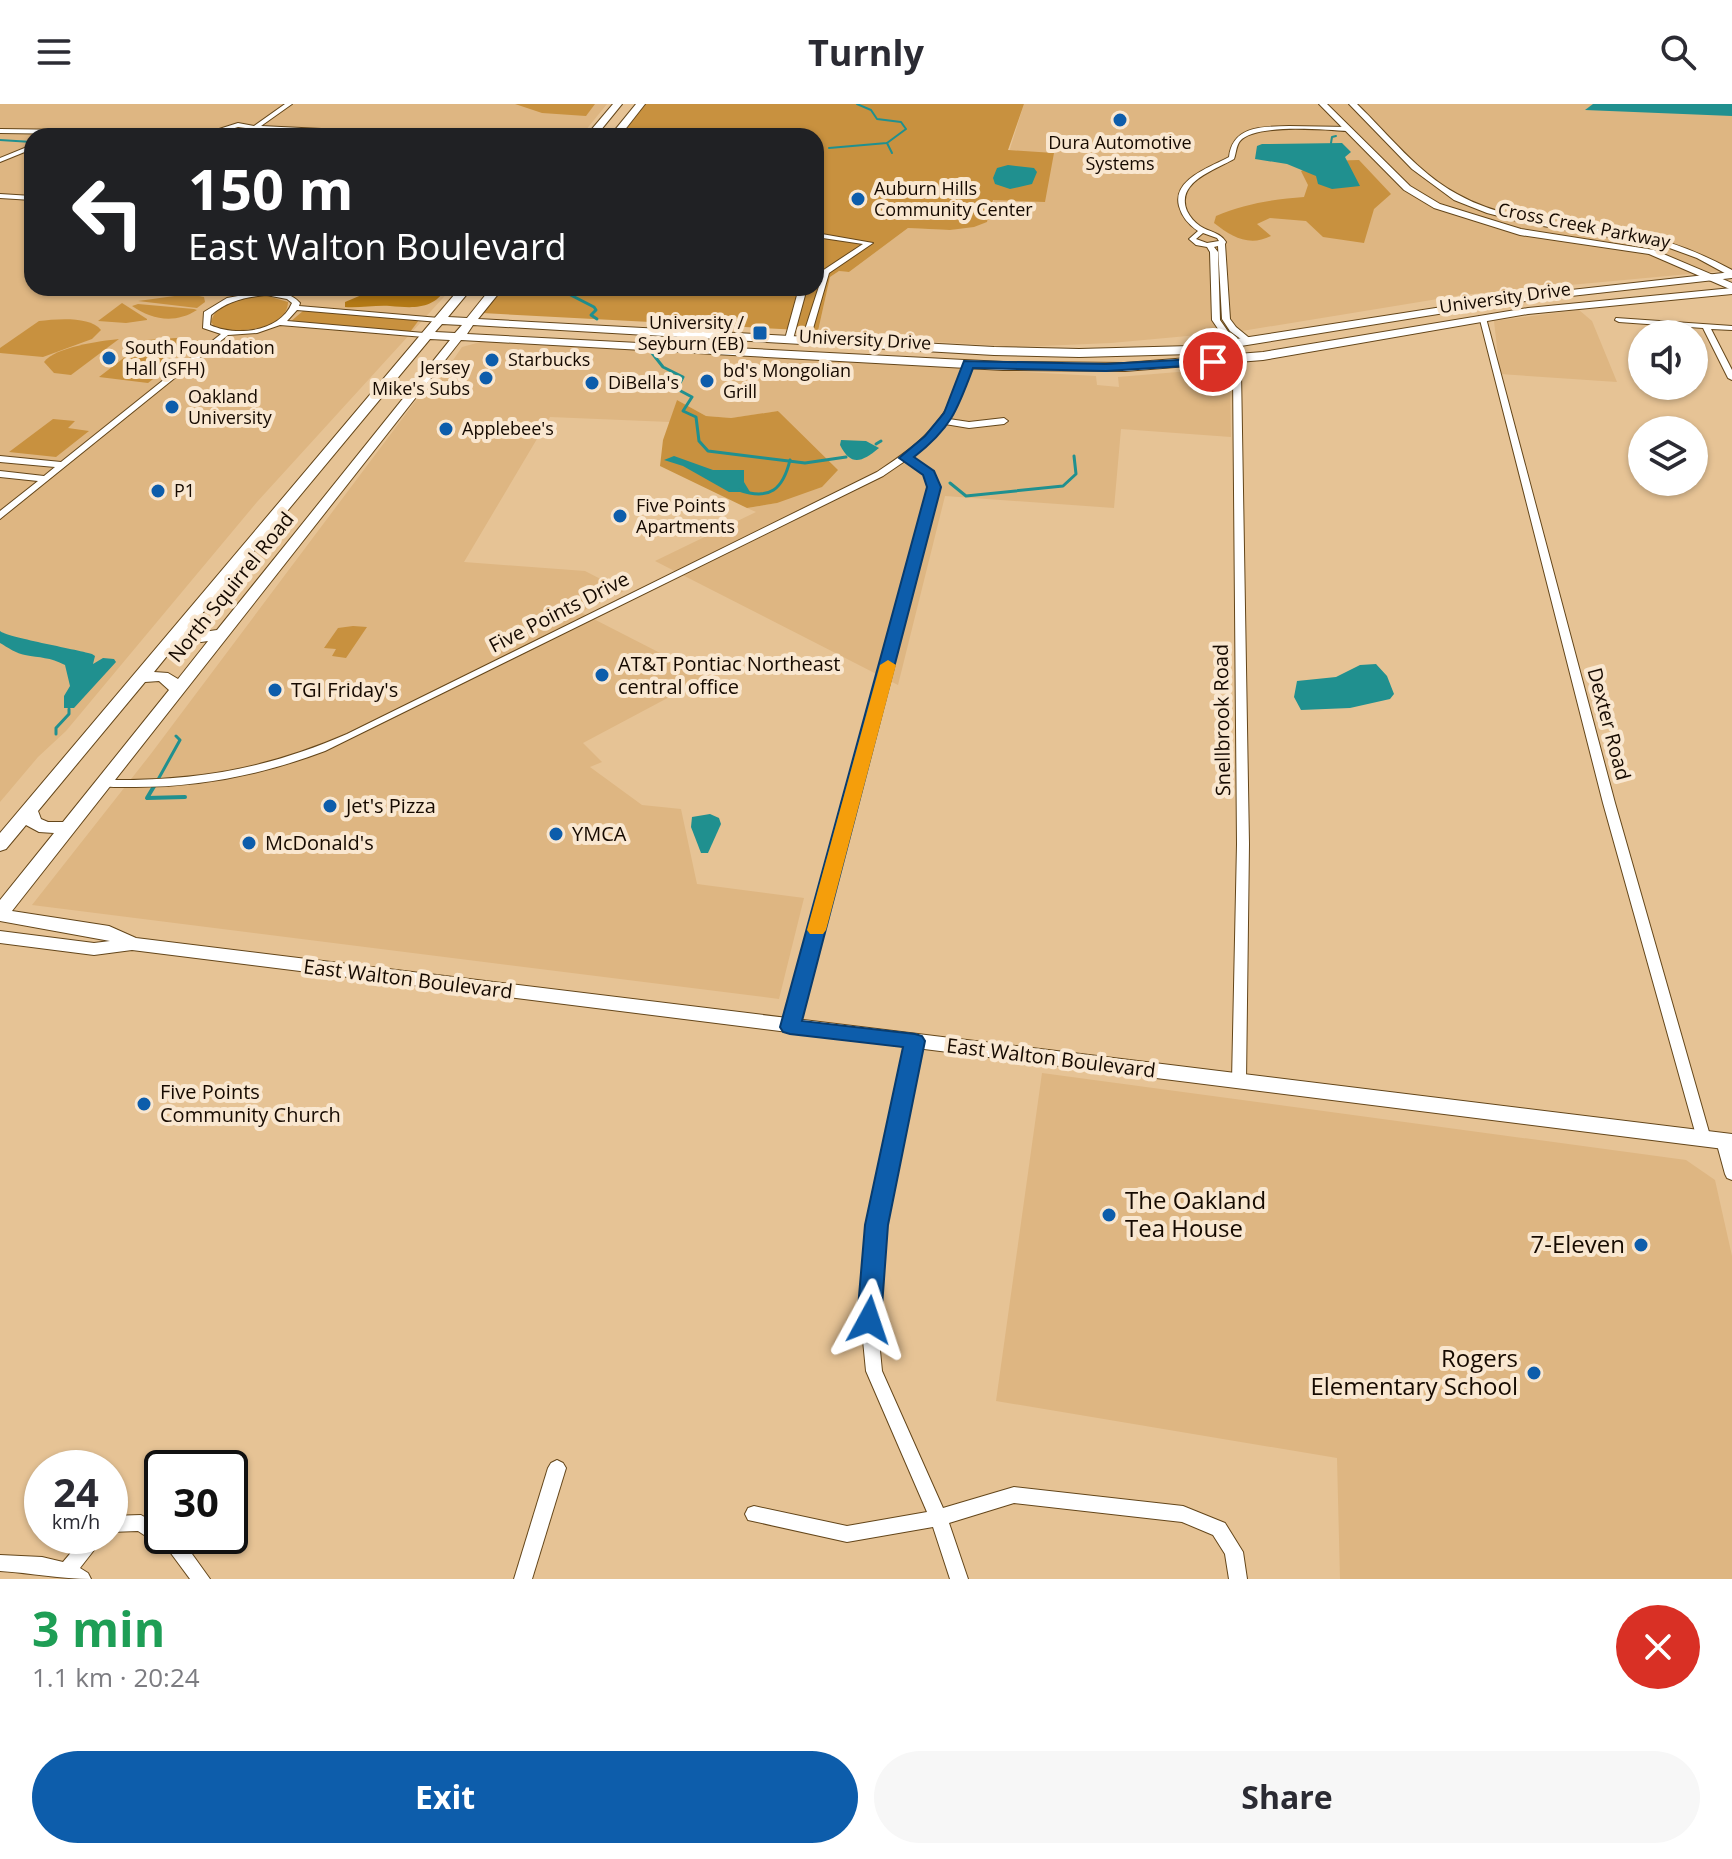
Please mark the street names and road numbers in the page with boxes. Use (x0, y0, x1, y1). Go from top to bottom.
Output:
street label: Cross Creek Parkway (1496, 197, 1673, 254)
street label: University Drive (1438, 276, 1572, 318)
street label: University Drive (798, 324, 932, 354)
street label: North Squirrel Road (162, 506, 300, 667)
street label: Five Points Drive (484, 565, 634, 659)
street label: Snellbrook Road (1207, 644, 1236, 796)
street label: Dexter Road (1581, 665, 1637, 783)
street label: East Walton Boulevard (302, 952, 514, 1005)
street label: East Walton Boulevard (945, 1031, 1157, 1084)

